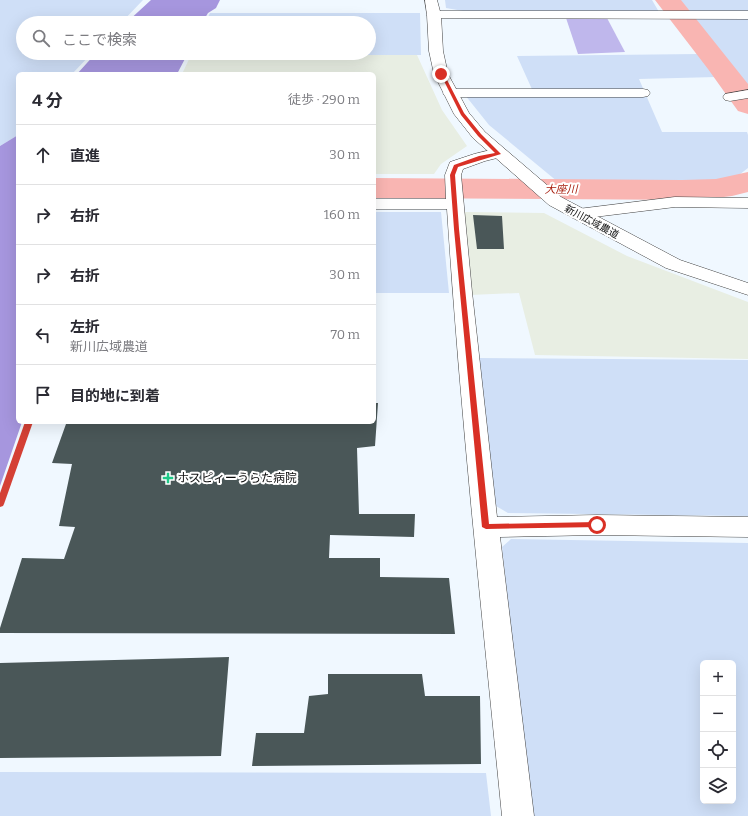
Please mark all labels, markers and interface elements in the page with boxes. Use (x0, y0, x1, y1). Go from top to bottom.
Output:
search box (16, 16, 376, 60)
icon: search (30, 27, 52, 49)
text: ここで検索 (62, 31, 137, 49)
route end (432, 65, 450, 83)
text: 4 分 (32, 90, 62, 111)
text: 徒歩 · 290 m (288, 92, 360, 107)
icon: ahead (32, 144, 54, 166)
text: 直進 (70, 147, 100, 165)
text: 30 m (329, 147, 360, 162)
water label: 大座川 (545, 183, 578, 196)
street label: 新川広域農道 (562, 203, 621, 241)
icon: right (32, 204, 54, 226)
text: 右折 (70, 207, 100, 225)
text: 160 m (324, 207, 360, 222)
icon: right (32, 264, 54, 286)
text: 右折 (70, 267, 100, 285)
text: 30 m (329, 267, 360, 282)
text: 左折 (70, 318, 100, 336)
icon: left (32, 324, 54, 346)
text: 70 m (330, 327, 360, 342)
text: 新川広域農道 (70, 339, 148, 354)
icon: arrive (32, 384, 54, 406)
text: 目的地に到着 (70, 387, 160, 405)
place label: ホスピィーうらた病院 (177, 471, 297, 485)
marker: ホスピィーうらた病院 (162, 472, 174, 484)
route start (588, 516, 606, 534)
map controls (700, 660, 736, 804)
button: + (700, 660, 736, 696)
button: − (700, 696, 736, 732)
button: locate (700, 732, 736, 768)
button: layers (700, 768, 736, 804)

